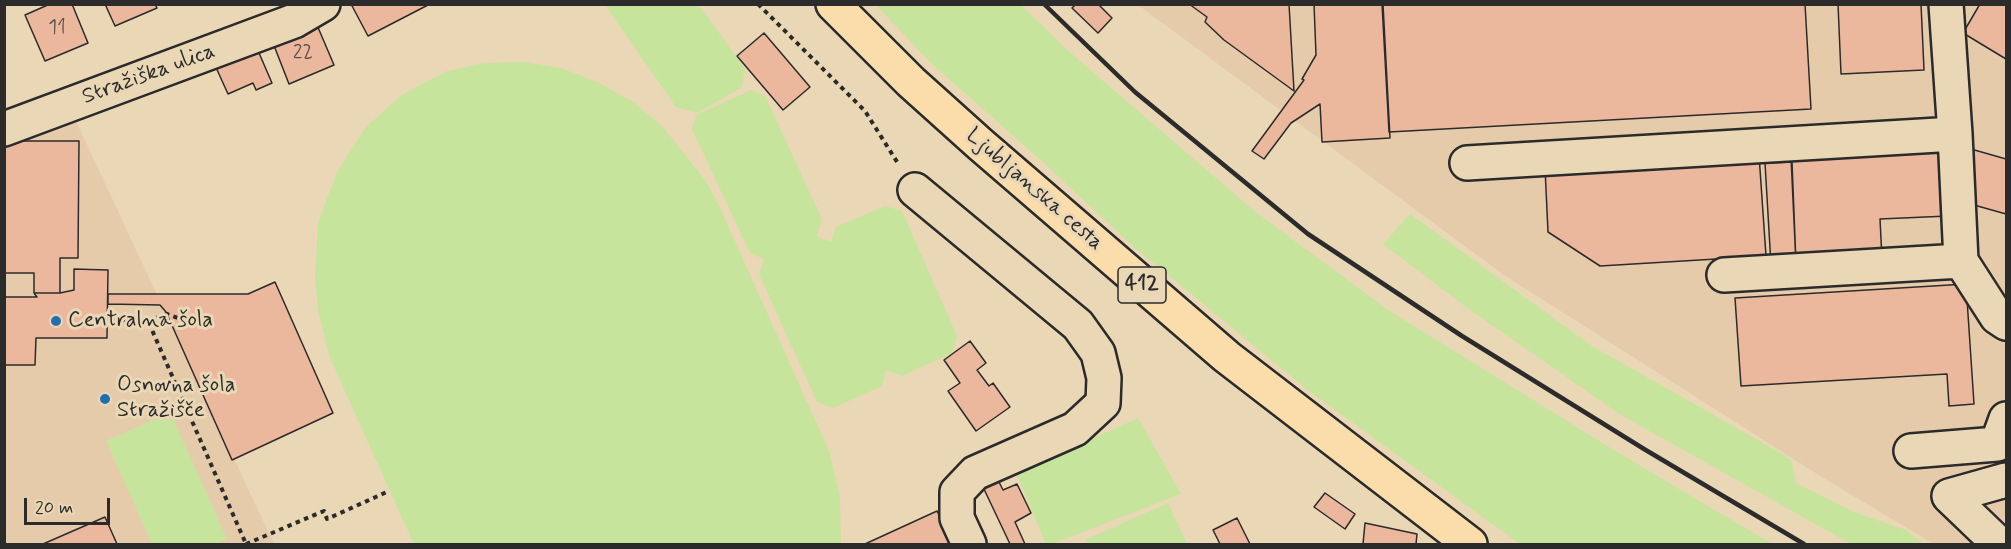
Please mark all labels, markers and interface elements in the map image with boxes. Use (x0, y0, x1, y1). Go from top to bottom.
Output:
house number: 11 (48, 17, 66, 41)
street label: Stražiška ulica (79, 39, 219, 111)
house number: 22 (293, 42, 313, 66)
street label: Ljubljanska cesta (960, 123, 1108, 257)
road number: 412 (1118, 267, 1166, 303)
place label: Centralna šola (68, 308, 213, 334)
marker: Centralna šola (49, 314, 63, 328)
place label: Osnovna šola Stražišče (117, 373, 235, 424)
marker: Osnovna šola Stražišče (98, 392, 112, 406)
scale bar (27, 486, 112, 524)
text: 20 m (35, 496, 73, 520)

